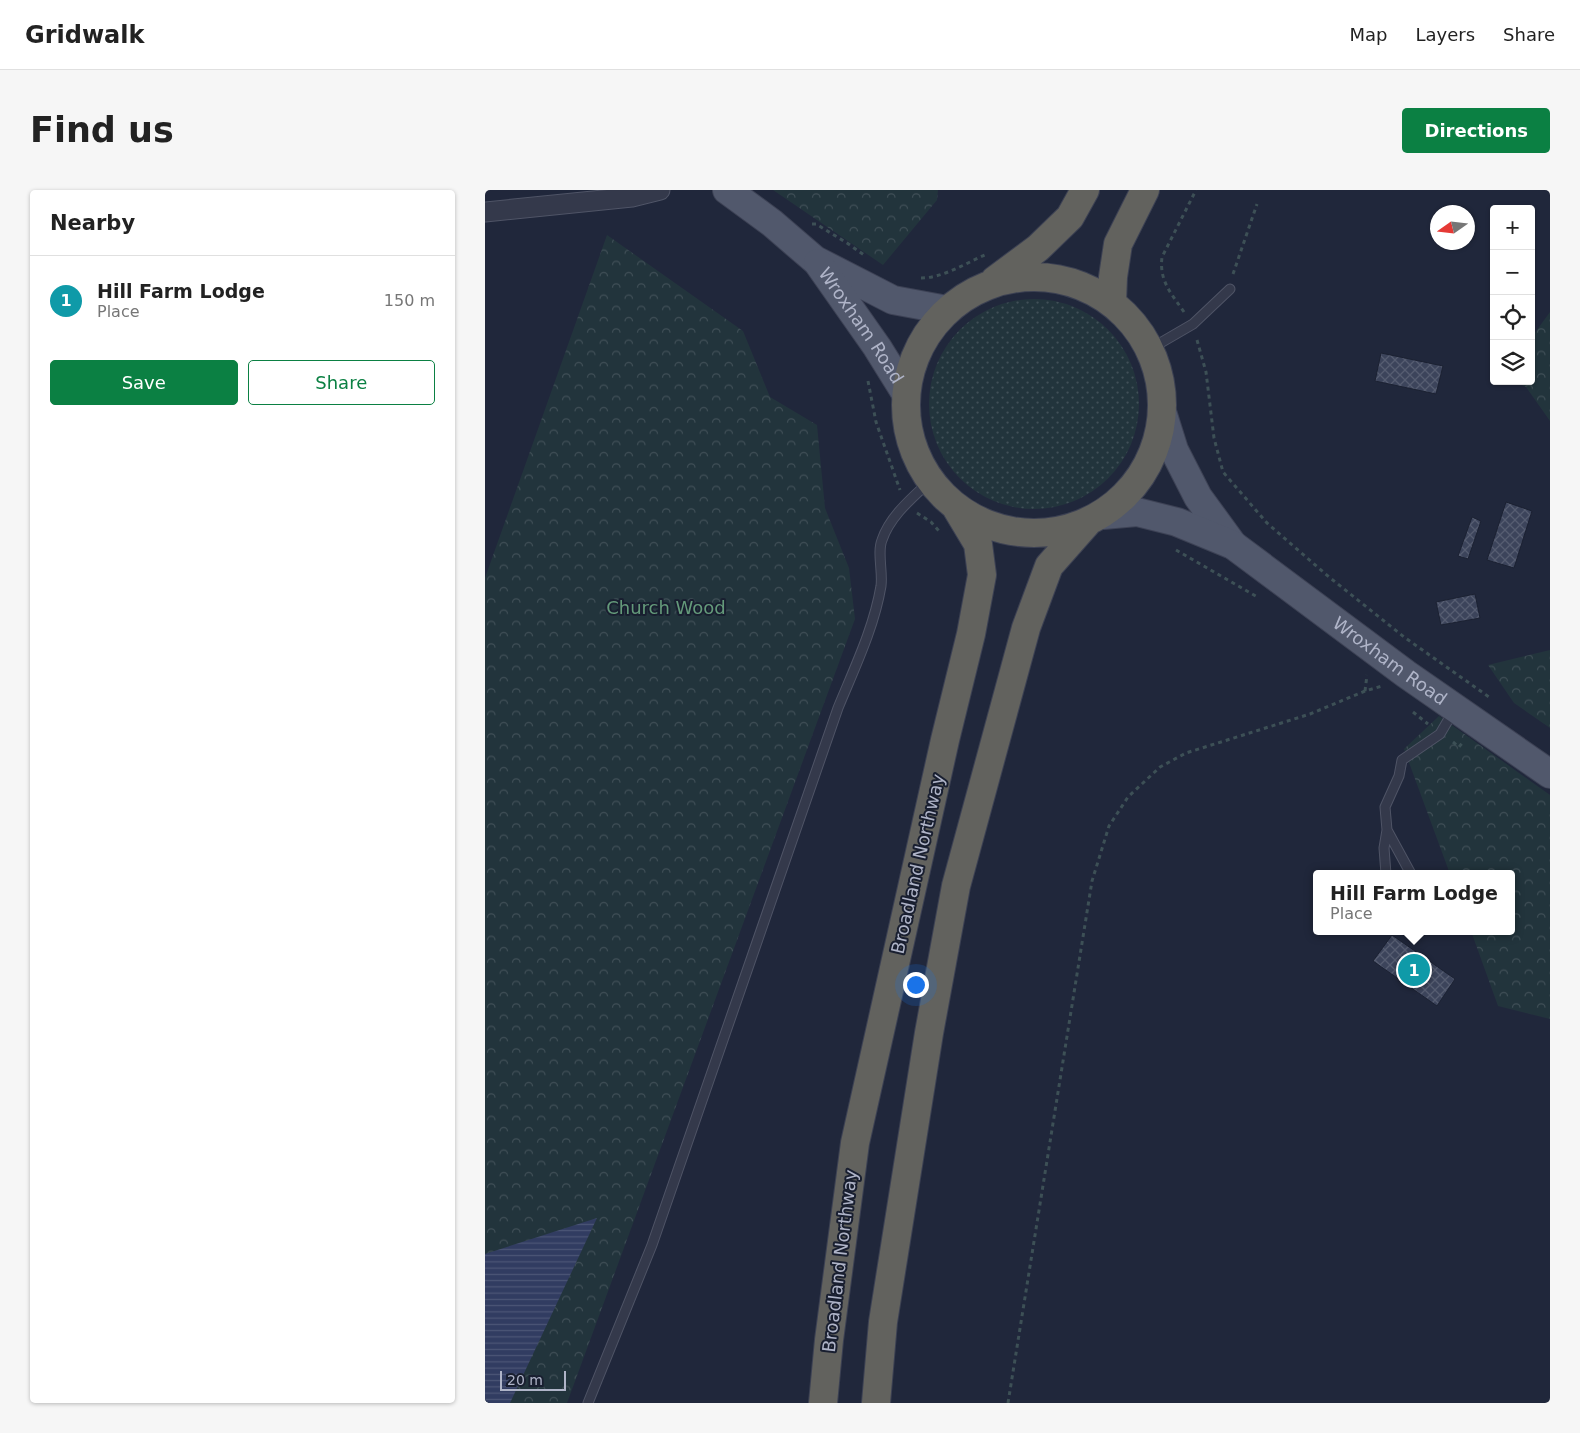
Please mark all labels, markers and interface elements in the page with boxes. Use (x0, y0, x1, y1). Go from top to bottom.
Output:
text: Gridwalk (25, 21, 145, 49)
text: Map (1349, 24, 1387, 45)
text: Layers (1415, 24, 1475, 45)
text: Share (1503, 24, 1555, 45)
button: Directions (1402, 108, 1550, 153)
text: Find us (30, 110, 174, 150)
north arrow (1430, 205, 1475, 250)
map controls (1490, 205, 1535, 385)
button: + (1490, 205, 1535, 250)
text: Nearby (50, 211, 135, 235)
button: − (1490, 250, 1535, 295)
street label: Wroxham Road (814, 263, 908, 387)
text: Hill Farm Lodge (97, 280, 265, 302)
text: 1 (60, 291, 72, 310)
text: 150 m (384, 291, 435, 310)
button: locate (1490, 295, 1535, 340)
text: Place (97, 302, 140, 321)
button: layers (1490, 340, 1535, 385)
button: Save (50, 360, 238, 405)
button: Share (248, 360, 435, 405)
park label: Church Wood (606, 597, 726, 618)
street label: Wroxham Road (1329, 612, 1451, 709)
street label: Broadland Northway (887, 771, 949, 956)
popup (1313, 870, 1515, 935)
text: Hill Farm Lodge (1330, 882, 1498, 904)
text: Place (1330, 904, 1373, 923)
pin: 1 (1398, 951, 1430, 989)
your location (903, 972, 929, 998)
street label: Broadland Northway (818, 1168, 861, 1354)
scale bar (500, 1368, 566, 1391)
text: 20 m (507, 1372, 543, 1388)

